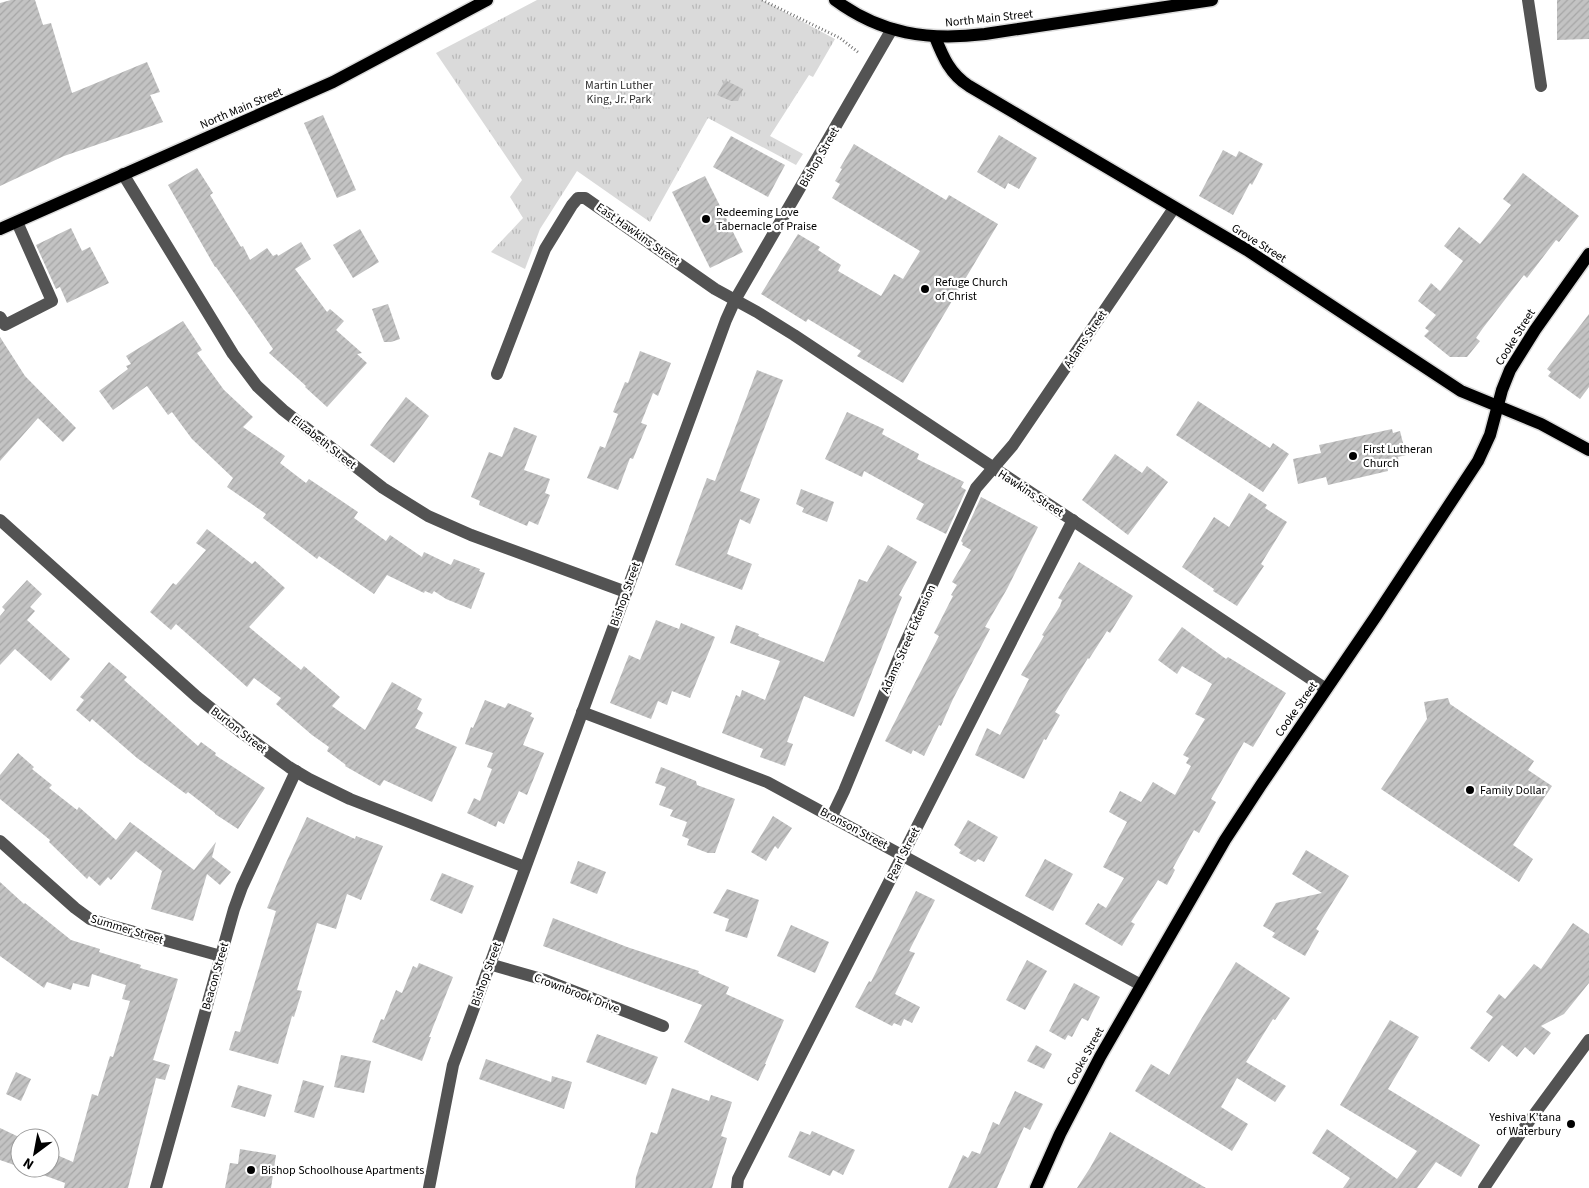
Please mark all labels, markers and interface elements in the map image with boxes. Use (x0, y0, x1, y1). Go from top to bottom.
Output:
street label: North Main Street (944, 5, 1034, 32)
park label: Martin Luther King, Jr. Park (585, 77, 654, 108)
street label: North Main Street (197, 83, 285, 134)
street label: Bishop Street (795, 124, 844, 191)
street label: East Hawkins Street (592, 199, 683, 270)
place label: Redeeming Love Tabernacle of Praise (716, 204, 817, 235)
marker: Redeeming Love Tabernacle of Praise (700, 213, 712, 225)
street label: Grove Street (1228, 220, 1289, 267)
place label: Refuge Church of Christ (935, 274, 1008, 305)
marker: Refuge Church of Christ (919, 283, 931, 295)
street label: Cooke Street (1491, 306, 1540, 369)
street label: Adams Street (1060, 307, 1111, 372)
street label: Elizabeth Street (287, 411, 360, 473)
place label: First Lutheran Church (1363, 441, 1433, 472)
marker: First Lutheran Church (1347, 450, 1359, 462)
street label: Hawkins Street (994, 466, 1067, 521)
street label: Bishop Street (606, 560, 645, 629)
street label: Adams Street Extension (877, 582, 940, 696)
street label: Cooke Street (1271, 678, 1322, 740)
street label: Burton Street (207, 703, 270, 758)
place label: Family Dollar (1480, 782, 1547, 799)
marker: Family Dollar (1464, 784, 1476, 796)
street label: Bronson Street (817, 803, 891, 853)
street label: Pearl Street (883, 825, 924, 884)
street label: Summer Street (88, 910, 165, 949)
street label: Beacon Street (198, 940, 233, 1012)
street label: Bishop Street (467, 940, 506, 1009)
street label: Crownbrook Drive (531, 969, 622, 1018)
street label: Cooke Street (1062, 1024, 1108, 1088)
place label: Yeshiva K’tana of Waterbury (1488, 1109, 1561, 1140)
marker: Yeshiva K’tana of Waterbury (1565, 1118, 1577, 1130)
north arrow (10, 1128, 60, 1178)
text: N (19, 1152, 38, 1174)
place label: Bishop Schoolhouse Apartments (261, 1162, 424, 1179)
marker: Bishop Schoolhouse Apartments (245, 1164, 257, 1176)

